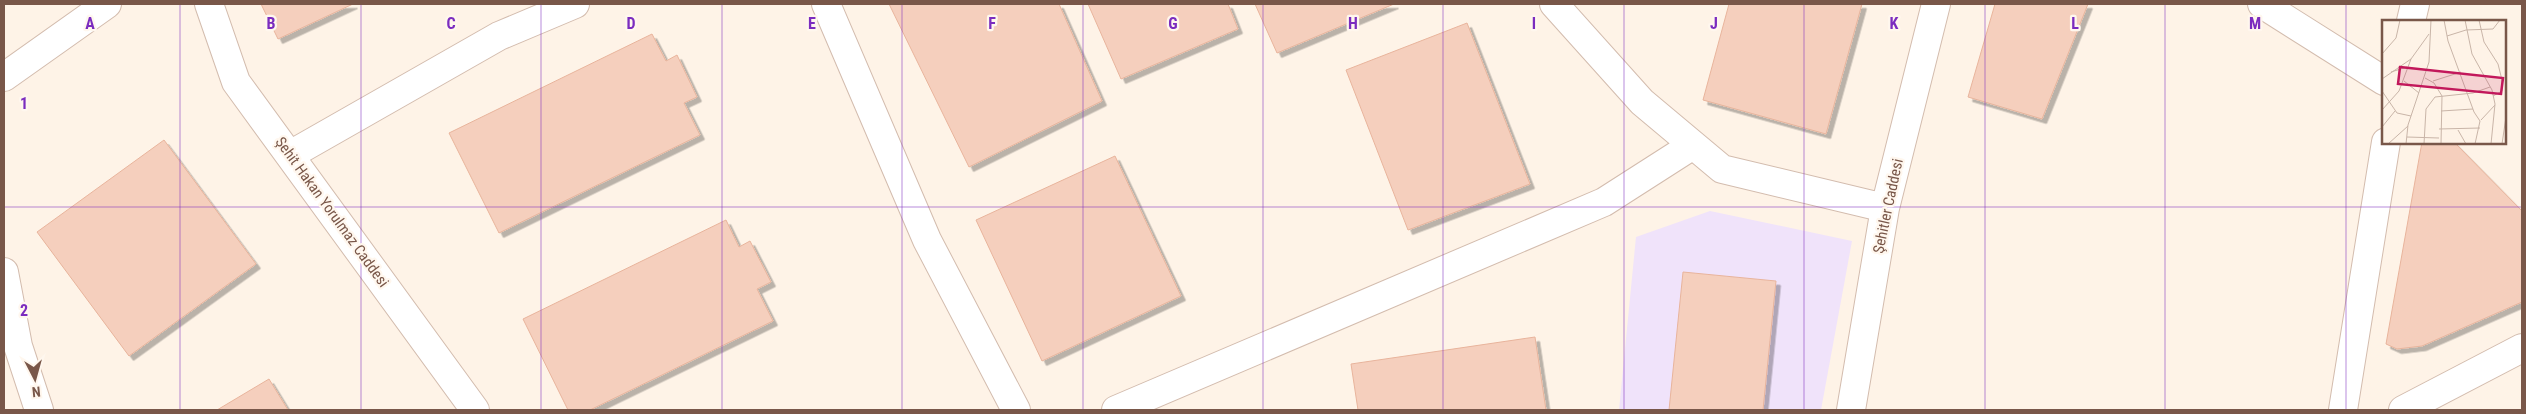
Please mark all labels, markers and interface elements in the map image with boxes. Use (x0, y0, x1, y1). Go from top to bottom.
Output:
text: A (85, 14, 95, 33)
text: B (267, 14, 276, 33)
text: C (446, 14, 456, 33)
text: D (626, 14, 636, 33)
text: E (808, 14, 816, 33)
text: F (988, 14, 996, 33)
text: G (1168, 14, 1178, 33)
text: H (1348, 14, 1358, 33)
text: I (1532, 14, 1536, 33)
text: J (1710, 14, 1718, 33)
text: K (1890, 14, 1899, 33)
text: L (2071, 14, 2079, 33)
text: M (2249, 14, 2261, 33)
inset map (2382, 20, 2506, 144)
text: 1 (20, 94, 28, 113)
street label: Şehit Hakan Yorulmaz Caddesi (271, 133, 393, 291)
street label: Şehitler Caddesi (1869, 157, 1907, 255)
text: 2 (20, 301, 28, 320)
north arrow (10, 354, 60, 404)
text: N (31, 384, 41, 400)

